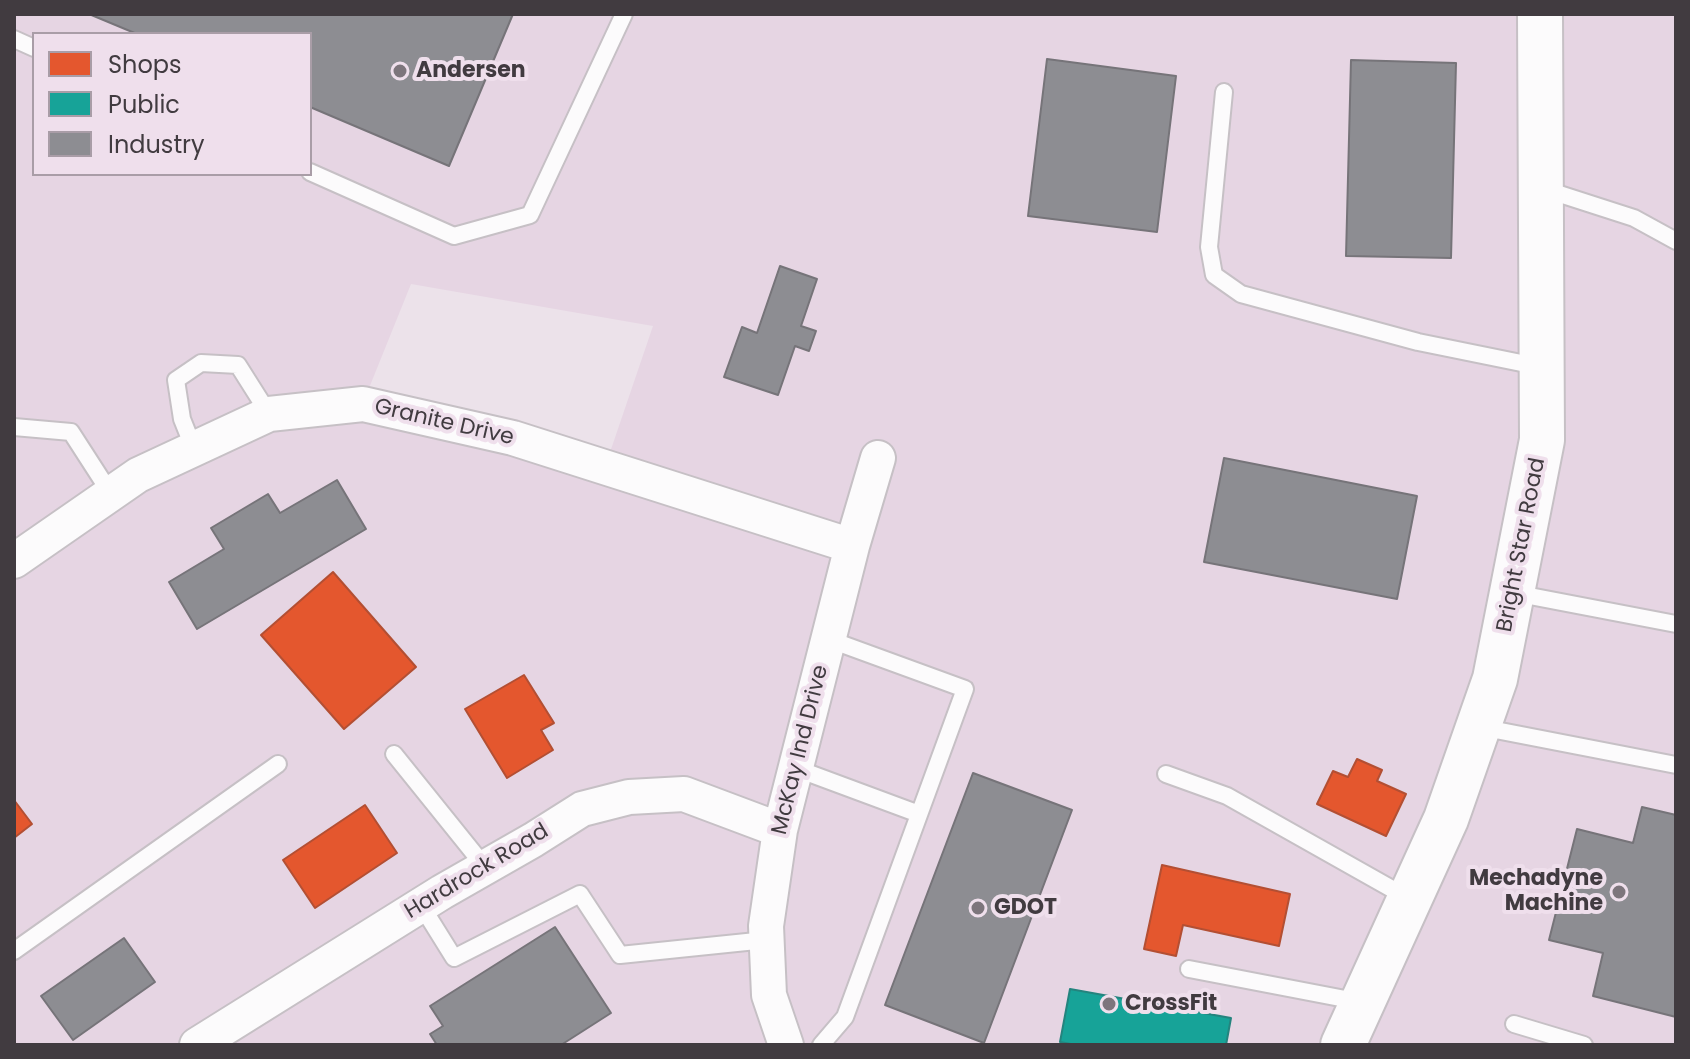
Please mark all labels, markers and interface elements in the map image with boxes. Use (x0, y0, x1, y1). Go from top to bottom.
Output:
legend (32, 32, 312, 176)
text: Shops (108, 48, 182, 81)
place label: Andersen (416, 58, 526, 84)
marker: Andersen (391, 62, 409, 80)
text: Public (108, 88, 180, 121)
text: Industry (108, 128, 205, 161)
street label: Granite Drive (372, 394, 516, 452)
street label: Bright Star Road (1492, 456, 1552, 634)
street label: McKay Ind Drive (767, 662, 835, 838)
street label: Hardrock Road (400, 819, 554, 925)
place label: Mechadyne Machine (1469, 866, 1603, 918)
marker: Mechadyne Machine (1610, 883, 1628, 901)
place label: GDOT (994, 895, 1057, 921)
marker: GDOT (969, 899, 987, 917)
place label: CrossFit (1125, 991, 1217, 1017)
marker: CrossFit (1100, 995, 1118, 1013)

